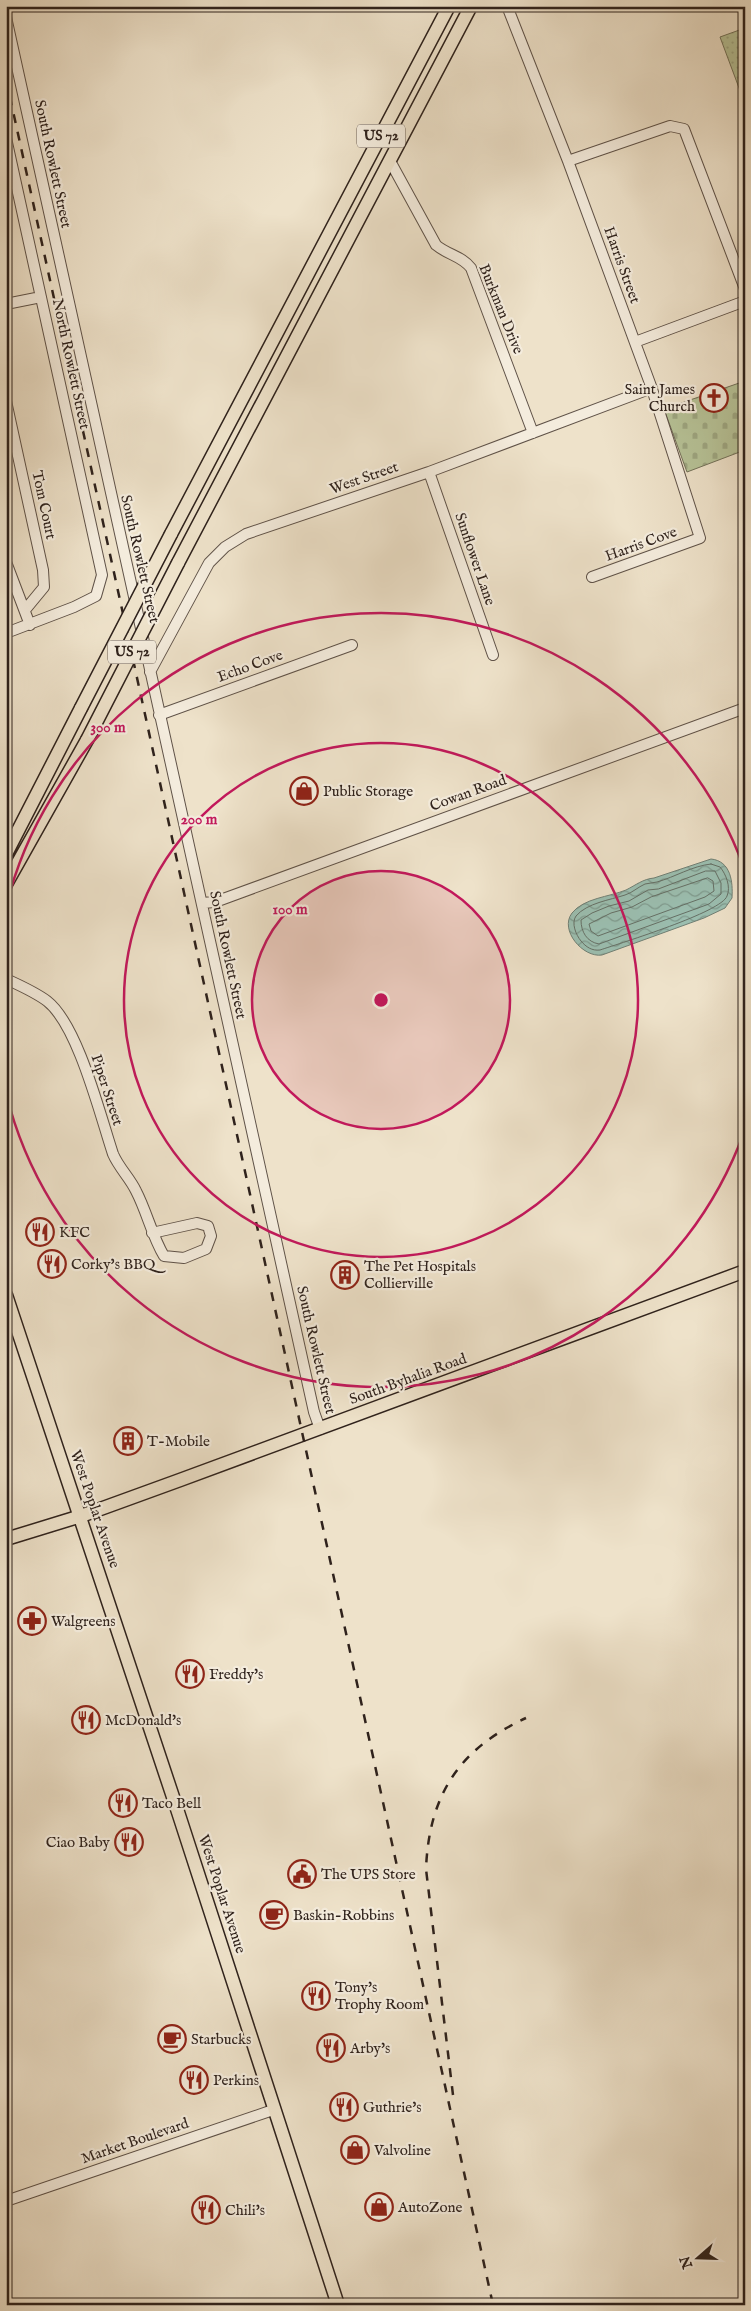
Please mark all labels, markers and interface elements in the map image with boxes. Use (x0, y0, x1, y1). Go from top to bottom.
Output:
street label: South Rowlett Street (30, 98, 76, 230)
road number: US 72 (357, 124, 405, 148)
street label: Harris Street (599, 224, 645, 306)
street label: Burkman Drive (474, 261, 528, 357)
street label: North Rowlett Street (48, 297, 94, 431)
place label: Saint James Church (625, 380, 695, 416)
church icon: Saint James Church (699, 383, 729, 413)
street label: West Street (327, 457, 401, 499)
street label: Tom Court (27, 469, 61, 541)
street label: South Rowlett Street (116, 493, 164, 625)
street label: Sunflower Lane (450, 510, 500, 608)
street label: Harris Cove (602, 522, 680, 566)
road number: US 72 (108, 640, 156, 664)
street label: Echo Cove (215, 645, 285, 687)
text: 300 m (90, 718, 126, 737)
street label: Cowan Road (427, 770, 510, 816)
shop icon: Public Storage (289, 776, 319, 806)
place label: Public Storage (323, 782, 413, 801)
text: 200 m (181, 810, 218, 829)
street label: South Rowlett Street (205, 889, 251, 1021)
text: 100 m (272, 900, 308, 919)
centre of rings (372, 991, 390, 1009)
street label: Piper Street (87, 1052, 127, 1128)
restaurant icon: KFC (25, 1217, 55, 1247)
place label: KFC (59, 1223, 90, 1242)
restaurant icon: Corky's BBQ (37, 1249, 67, 1279)
place label: Corky's BBQ (71, 1255, 166, 1274)
place label: The Pet Hospitals Collierville (364, 1257, 476, 1293)
building icon: The Pet Hospitals Collierville (330, 1260, 360, 1290)
street label: South Rowlett Street (292, 1284, 340, 1416)
street label: South Byhalia Road (347, 1349, 470, 1409)
building icon: T-Mobile (113, 1426, 143, 1456)
place label: T-Mobile (147, 1432, 210, 1451)
street label: West Poplar Avenue (66, 1447, 124, 1571)
pharmacy icon: Walgreens (17, 1606, 47, 1636)
place label: Walgreens (51, 1612, 116, 1631)
restaurant icon: Freddy's (175, 1659, 205, 1689)
place label: Freddy's (209, 1665, 263, 1684)
restaurant icon: McDonald's (71, 1705, 101, 1735)
place label: McDonald's (105, 1711, 181, 1730)
restaurant icon: Taco Bell (108, 1788, 138, 1818)
place label: Taco Bell (142, 1794, 202, 1813)
restaurant icon: Ciao Baby (114, 1827, 144, 1857)
street label: West Poplar Avenue (194, 1832, 250, 1956)
place label: Ciao Baby (46, 1833, 111, 1852)
public building icon: The UPS Store (287, 1859, 317, 1889)
place label: The UPS Store (321, 1865, 416, 1884)
cafe icon: Baskin-Robbins (259, 1900, 289, 1930)
place label: Baskin-Robbins (293, 1906, 394, 1925)
place label: Tony's Trophy Room (335, 1978, 424, 2014)
restaurant icon: Tony's Trophy Room (301, 1981, 331, 2011)
cafe icon: Starbucks (157, 2024, 187, 2054)
place label: Starbucks (191, 2030, 251, 2049)
restaurant icon: Arby's (316, 2033, 346, 2063)
place label: Arby's (349, 2039, 390, 2058)
restaurant icon: Perkins (179, 2065, 209, 2095)
place label: Perkins (213, 2071, 259, 2090)
restaurant icon: Guthrie's (329, 2092, 359, 2122)
place label: Guthrie's (363, 2098, 421, 2117)
street label: Market Boulevard (79, 2113, 192, 2168)
shop icon: Valvoline (340, 2135, 370, 2165)
place label: Valvoline (373, 2141, 431, 2160)
shop icon: AutoZone (364, 2192, 394, 2222)
restaurant icon: Chili's (191, 2195, 221, 2225)
place label: AutoZone (397, 2198, 463, 2217)
place label: Chili's (225, 2201, 265, 2220)
north arrow (674, 2234, 724, 2284)
text: N (676, 2253, 698, 2272)

